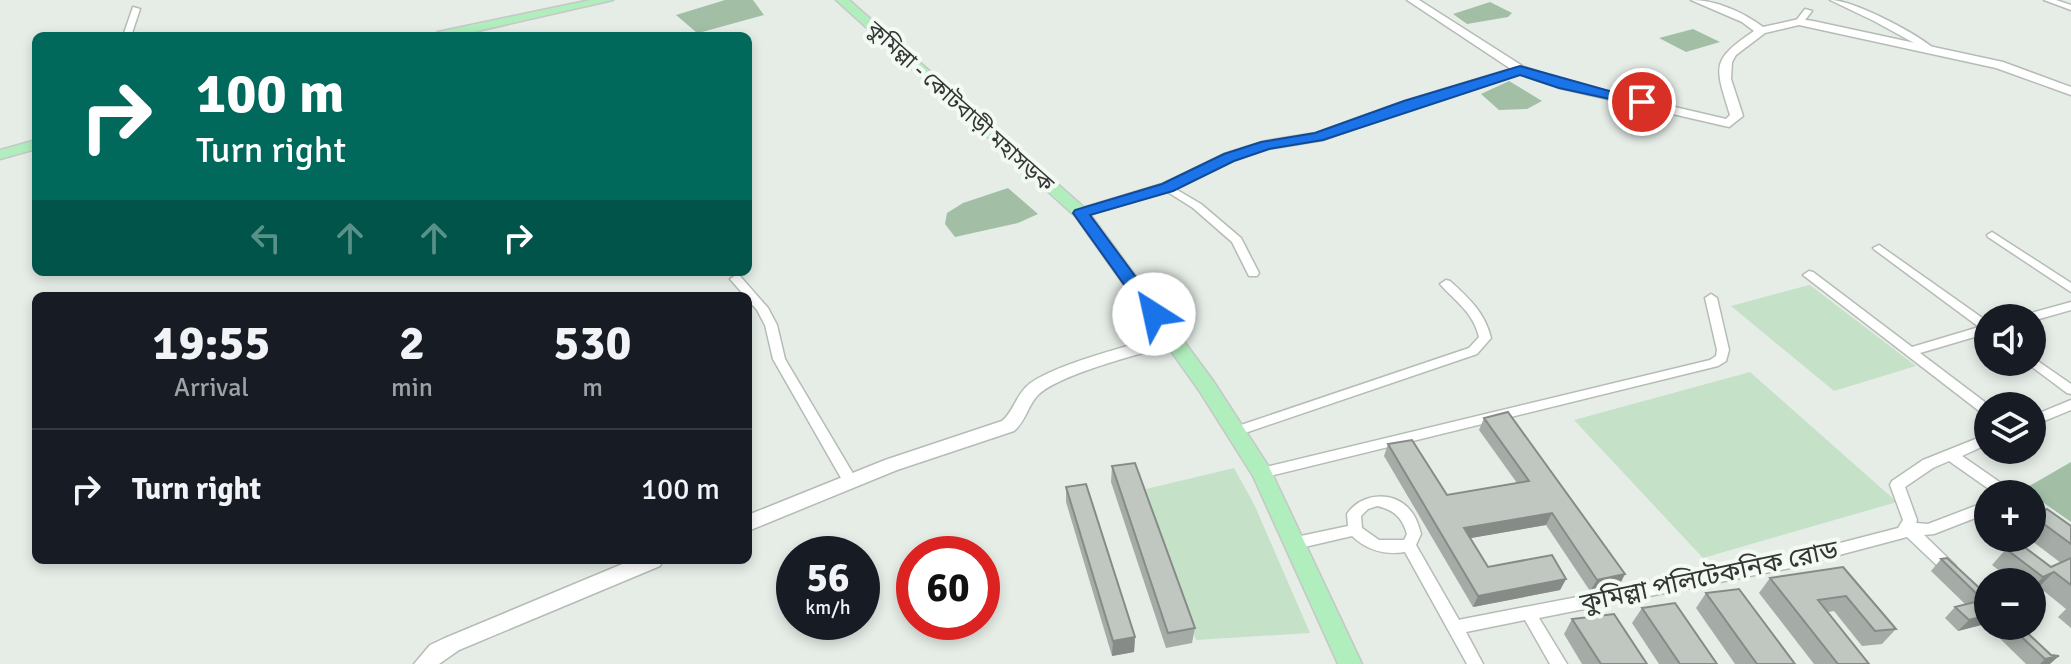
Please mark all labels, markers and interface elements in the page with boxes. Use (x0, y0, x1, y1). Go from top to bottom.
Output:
street label: কুমিল্লা - কোটবাড়ী মহাসড়ক (861, 15, 1060, 198)
text: 100 m (196, 59, 344, 128)
icon: right (64, 64, 168, 168)
pin (1608, 68, 1676, 136)
icon: arrive (1620, 80, 1664, 124)
text: Turn right (196, 128, 346, 173)
icon: left (244, 216, 288, 260)
icon: ahead (328, 216, 372, 260)
icon: ahead (412, 216, 456, 260)
icon: right (496, 216, 540, 260)
position arrow (1112, 272, 1196, 356)
map controls (1974, 304, 2046, 640)
button: sound (1974, 304, 2046, 376)
text: 19:55 (153, 314, 270, 373)
text: 2 (399, 314, 425, 373)
text: 530 (554, 314, 631, 373)
text: Arrival (174, 372, 249, 404)
text: min (391, 372, 433, 404)
text: m (582, 372, 603, 404)
button: layers (1974, 392, 2046, 464)
icon: right (64, 467, 108, 511)
text: Turn right (132, 471, 261, 508)
text: 100 m (641, 471, 720, 508)
button: + (1974, 480, 2046, 552)
street label: কুমিল্লা পলিটেকনিক রোড (1577, 534, 1841, 620)
speed limit sign: 60 (896, 536, 1000, 640)
text: 56 (806, 553, 850, 603)
button: − (1974, 568, 2046, 640)
text: km/h (805, 595, 851, 620)

